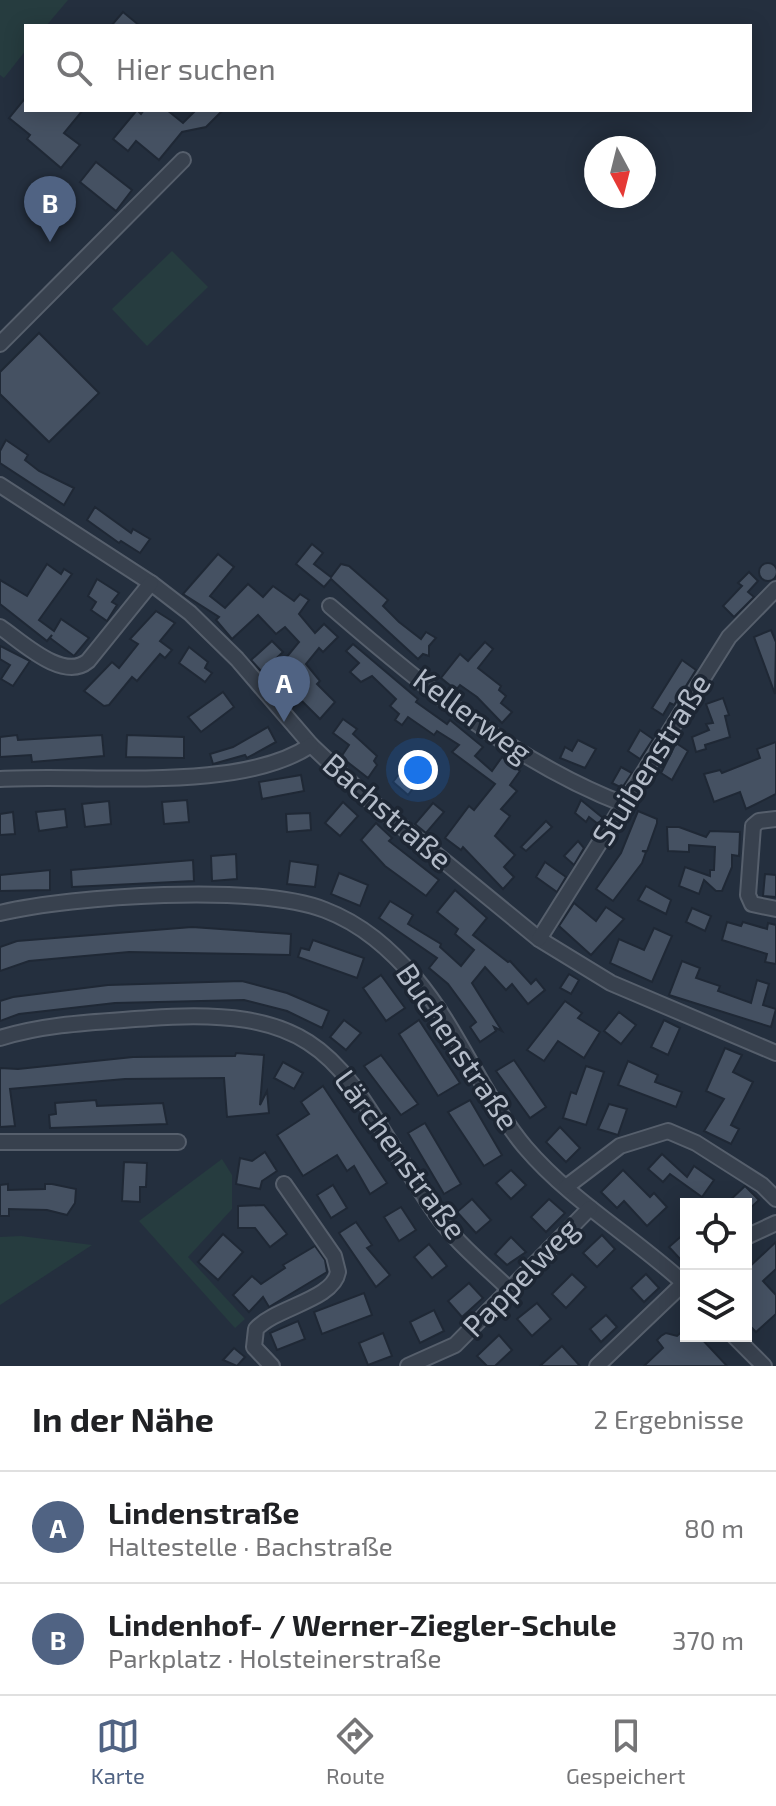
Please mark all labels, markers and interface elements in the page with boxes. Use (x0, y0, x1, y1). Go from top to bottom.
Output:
search box (24, 24, 752, 112)
icon: search (52, 46, 96, 90)
text: Hier suchen (116, 50, 276, 86)
north arrow (584, 136, 656, 208)
pin: B (24, 176, 76, 242)
pin: A (258, 656, 310, 722)
street label: Kellerweg (407, 660, 539, 769)
street label: Stuibenstraße (583, 667, 717, 851)
street label: Bachstraße (317, 745, 460, 876)
your location (398, 750, 438, 790)
street label: Buchenstraße (390, 956, 528, 1136)
street label: Lärchenstraße (328, 1062, 475, 1246)
map controls (680, 1198, 752, 1342)
button: locate (680, 1198, 752, 1270)
street label: Pappelweg (454, 1210, 585, 1343)
button: layers (680, 1270, 752, 1342)
text: In der Nähe (32, 1398, 214, 1439)
text: 2 Ergebnisse (594, 1403, 744, 1434)
text: Lindenstraße (108, 1494, 299, 1530)
text: A (50, 1512, 66, 1543)
text: 80 m (684, 1512, 744, 1543)
text: Haltestelle · Bachstraße (108, 1530, 393, 1561)
text: Lindenhof- / Werner-Ziegler-Schule (108, 1606, 617, 1642)
text: B (50, 1624, 66, 1655)
text: 370 m (672, 1624, 744, 1655)
text: Parkplatz · Holsteinerstraße (108, 1642, 441, 1673)
tab: Karte (91, 1714, 145, 1788)
tab: Route (326, 1714, 385, 1788)
tab: Gespeichert (566, 1714, 685, 1788)

